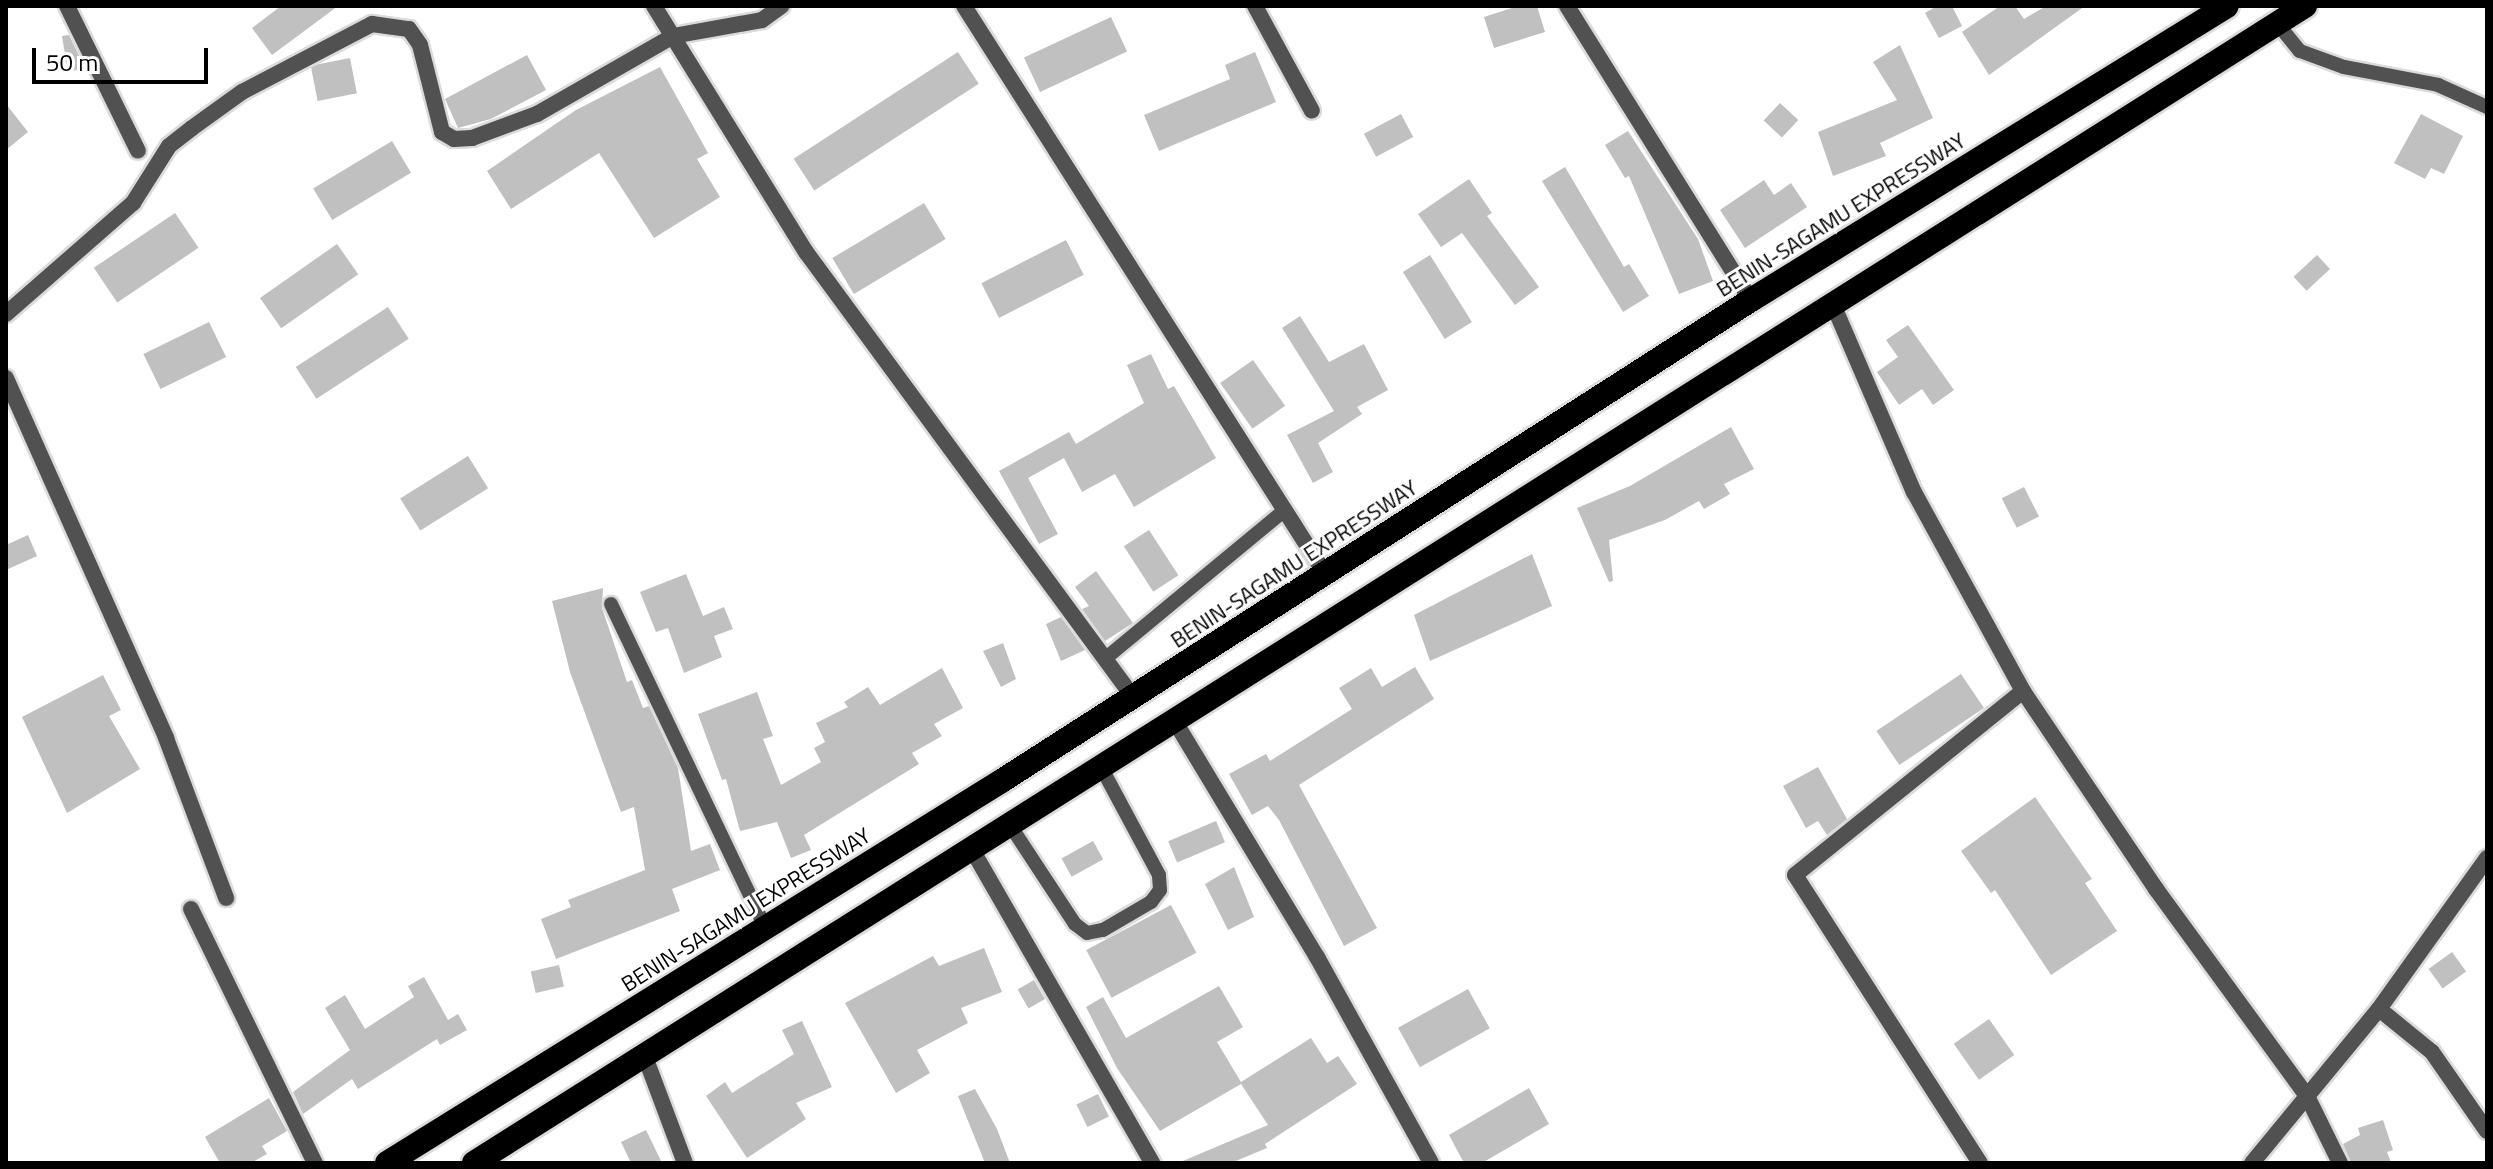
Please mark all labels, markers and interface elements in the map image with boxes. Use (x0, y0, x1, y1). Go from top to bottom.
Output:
scale bar (36, 32, 212, 82)
text: 50 m (46, 44, 98, 80)
street label: BENIN-SAGAMU EXPRESSWAY (1712, 127, 1970, 303)
street label: BENIN-SAGAMU EXPRESSWAY (1166, 474, 1422, 654)
street label: BENIN-SAGAMU EXPRESSWAY (617, 822, 875, 998)

